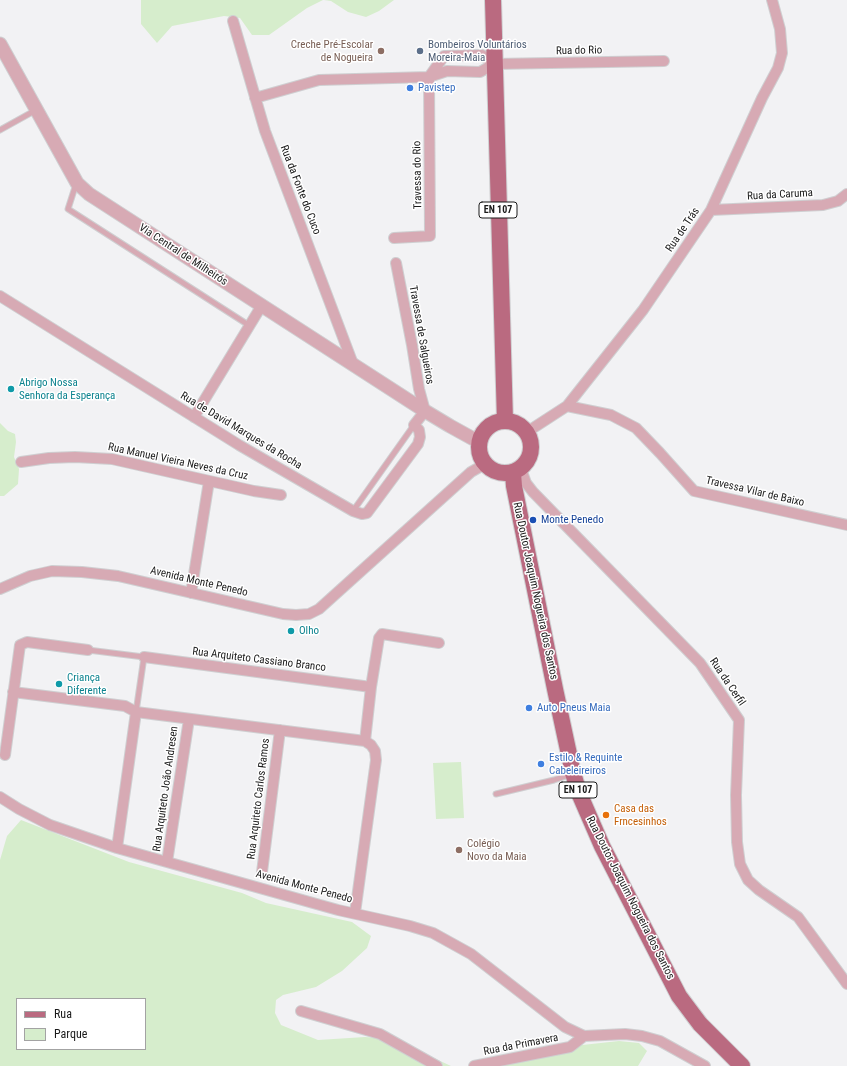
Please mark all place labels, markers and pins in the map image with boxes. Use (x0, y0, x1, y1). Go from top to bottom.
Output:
place label: Creche Pré-Escolar de Nogueira (291, 38, 373, 64)
place label: Bombeiros Voluntários Moreira-Maia (428, 38, 527, 64)
marker: Creche Pré-Escolar de Nogueira (376, 46, 386, 56)
marker: Bombeiros Voluntários Moreira-Maia (415, 46, 425, 56)
place label: Pavistep (418, 81, 455, 95)
marker: Pavistep (405, 83, 415, 93)
place label: Abrigo Nossa Senhora da Esperança (19, 376, 115, 402)
marker: Abrigo Nossa Senhora da Esperança (6, 384, 16, 394)
place label: Monte Penedo (541, 513, 604, 527)
marker: Monte Penedo (528, 515, 538, 525)
place label: Olho (299, 624, 319, 638)
marker: Olho (286, 626, 296, 636)
place label: Criança Diferente (67, 671, 106, 697)
marker: Criança Diferente (54, 679, 64, 689)
place label: Auto Pneus Maia (537, 701, 611, 715)
marker: Auto Pneus Maia (524, 703, 534, 713)
place label: Estilo & Requinte Cabeleireiros (549, 751, 622, 777)
marker: Estilo & Requinte Cabeleireiros (536, 759, 546, 769)
place label: Casa das Frncesinhos (614, 802, 667, 828)
marker: Casa das Frncesinhos (601, 810, 611, 820)
place label: Colégio Novo da Maia (467, 837, 527, 863)
marker: Colégio Novo da Maia (454, 845, 464, 855)

